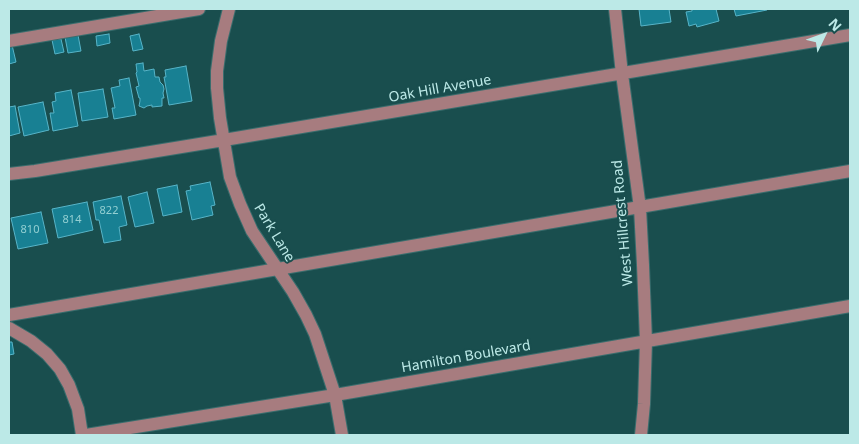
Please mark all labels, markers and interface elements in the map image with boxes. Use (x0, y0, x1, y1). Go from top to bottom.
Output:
north arrow (799, 10, 849, 60)
text: N (825, 14, 846, 35)
street label: Oak Hill Avenue (387, 72, 493, 106)
street label: West Hillcrest Road (609, 159, 637, 287)
street label: Park Lane (250, 201, 298, 265)
house number: 822 (100, 204, 118, 218)
house number: 814 (63, 213, 81, 227)
house number: 810 (21, 223, 39, 237)
street label: Hamilton Boulevard (400, 337, 532, 377)

